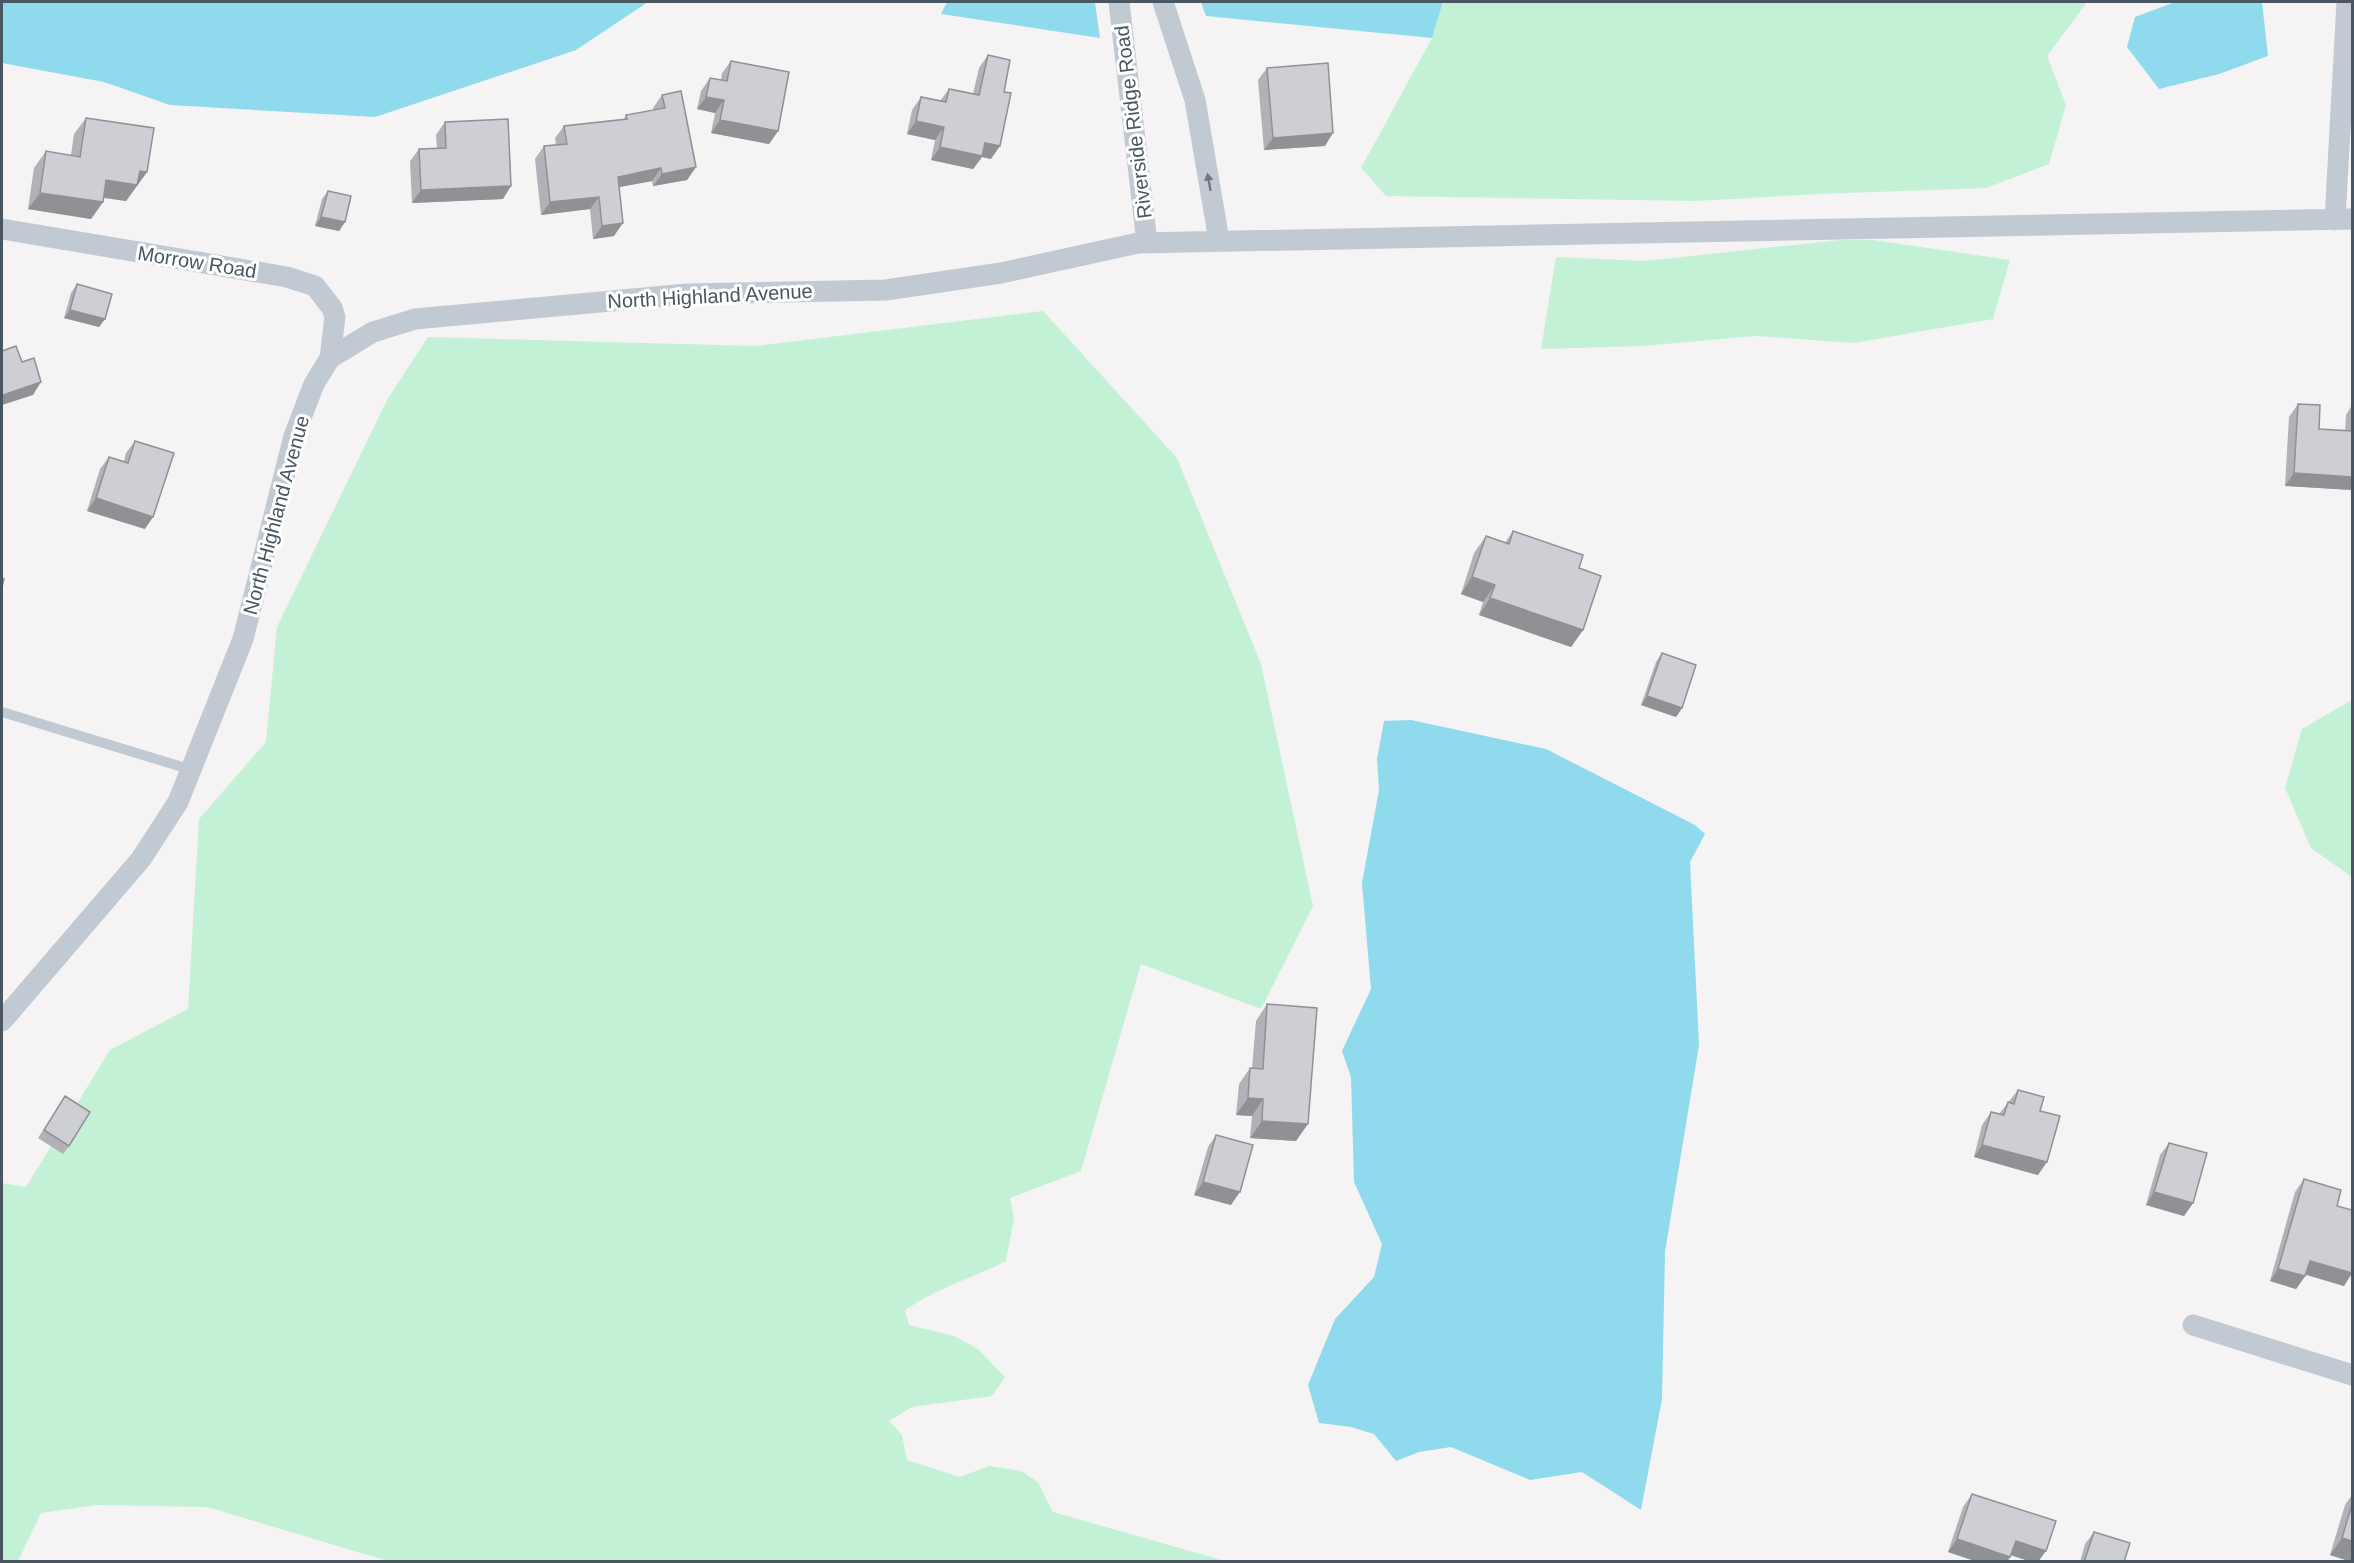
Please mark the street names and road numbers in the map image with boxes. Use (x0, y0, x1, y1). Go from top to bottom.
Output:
street label: Riverside Ridge Road (1110, 24, 1156, 220)
street label: Morrow Road (136, 242, 258, 282)
street label: North Highland Avenue (607, 280, 813, 312)
street label: North Highland Avenue (239, 413, 313, 617)

